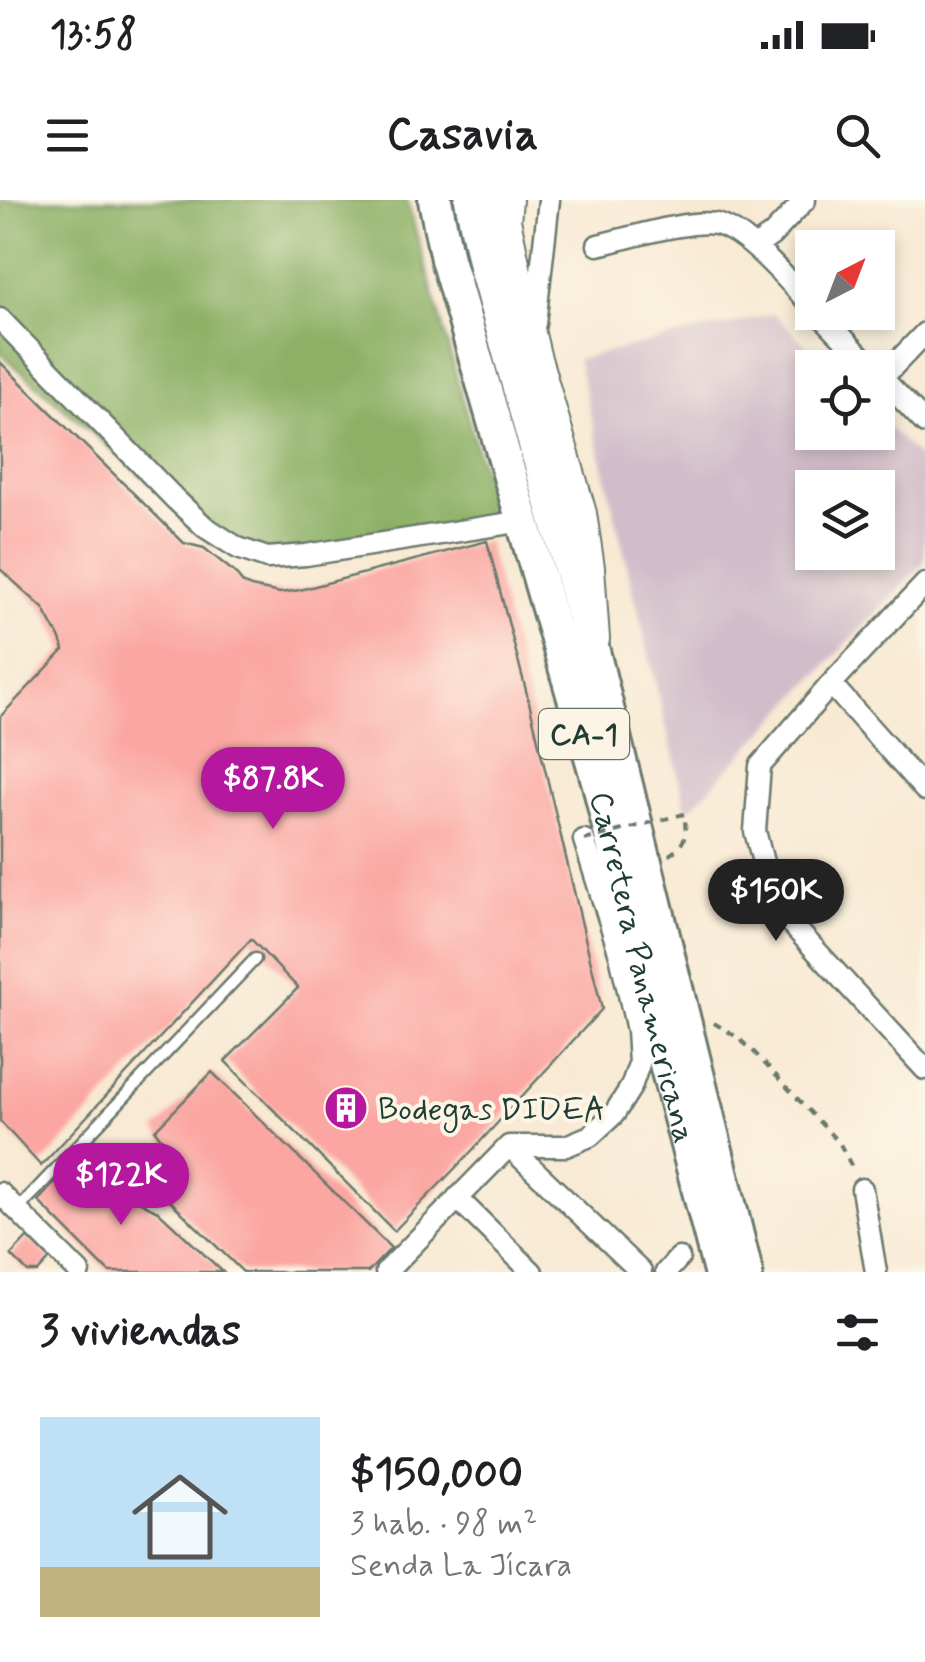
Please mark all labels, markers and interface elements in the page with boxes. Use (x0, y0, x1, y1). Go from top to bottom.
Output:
text: 13:58 (50, 11, 137, 60)
text: Casavia (387, 106, 538, 165)
icon: menu (40, 108, 95, 163)
icon: search (830, 108, 885, 163)
north arrow (795, 230, 895, 330)
map controls (795, 230, 895, 570)
button: locate (795, 350, 895, 450)
button: layers (795, 470, 895, 570)
road number: CA-1 (539, 709, 629, 759)
pin: $87.8K (192, 747, 354, 832)
text: $87.8K (223, 758, 323, 800)
street label: Carretera Panamericana (578, 788, 705, 1148)
pin: $150K (706, 859, 846, 944)
text: $150K (730, 870, 822, 912)
building icon: Bodegas DIDEA (323, 1085, 369, 1131)
place label: Bodegas DIDEA (378, 1089, 605, 1133)
pin: $122K (51, 1143, 191, 1228)
text: $122K (75, 1154, 167, 1196)
text: 3 viviendas (40, 1305, 240, 1360)
icon: filters (830, 1305, 885, 1360)
text: $150,000 (350, 1448, 523, 1503)
icon: home (120, 1457, 240, 1577)
text: 3 hab. · 98 m² (350, 1503, 537, 1545)
text: Senda La Jícara (350, 1545, 572, 1587)

